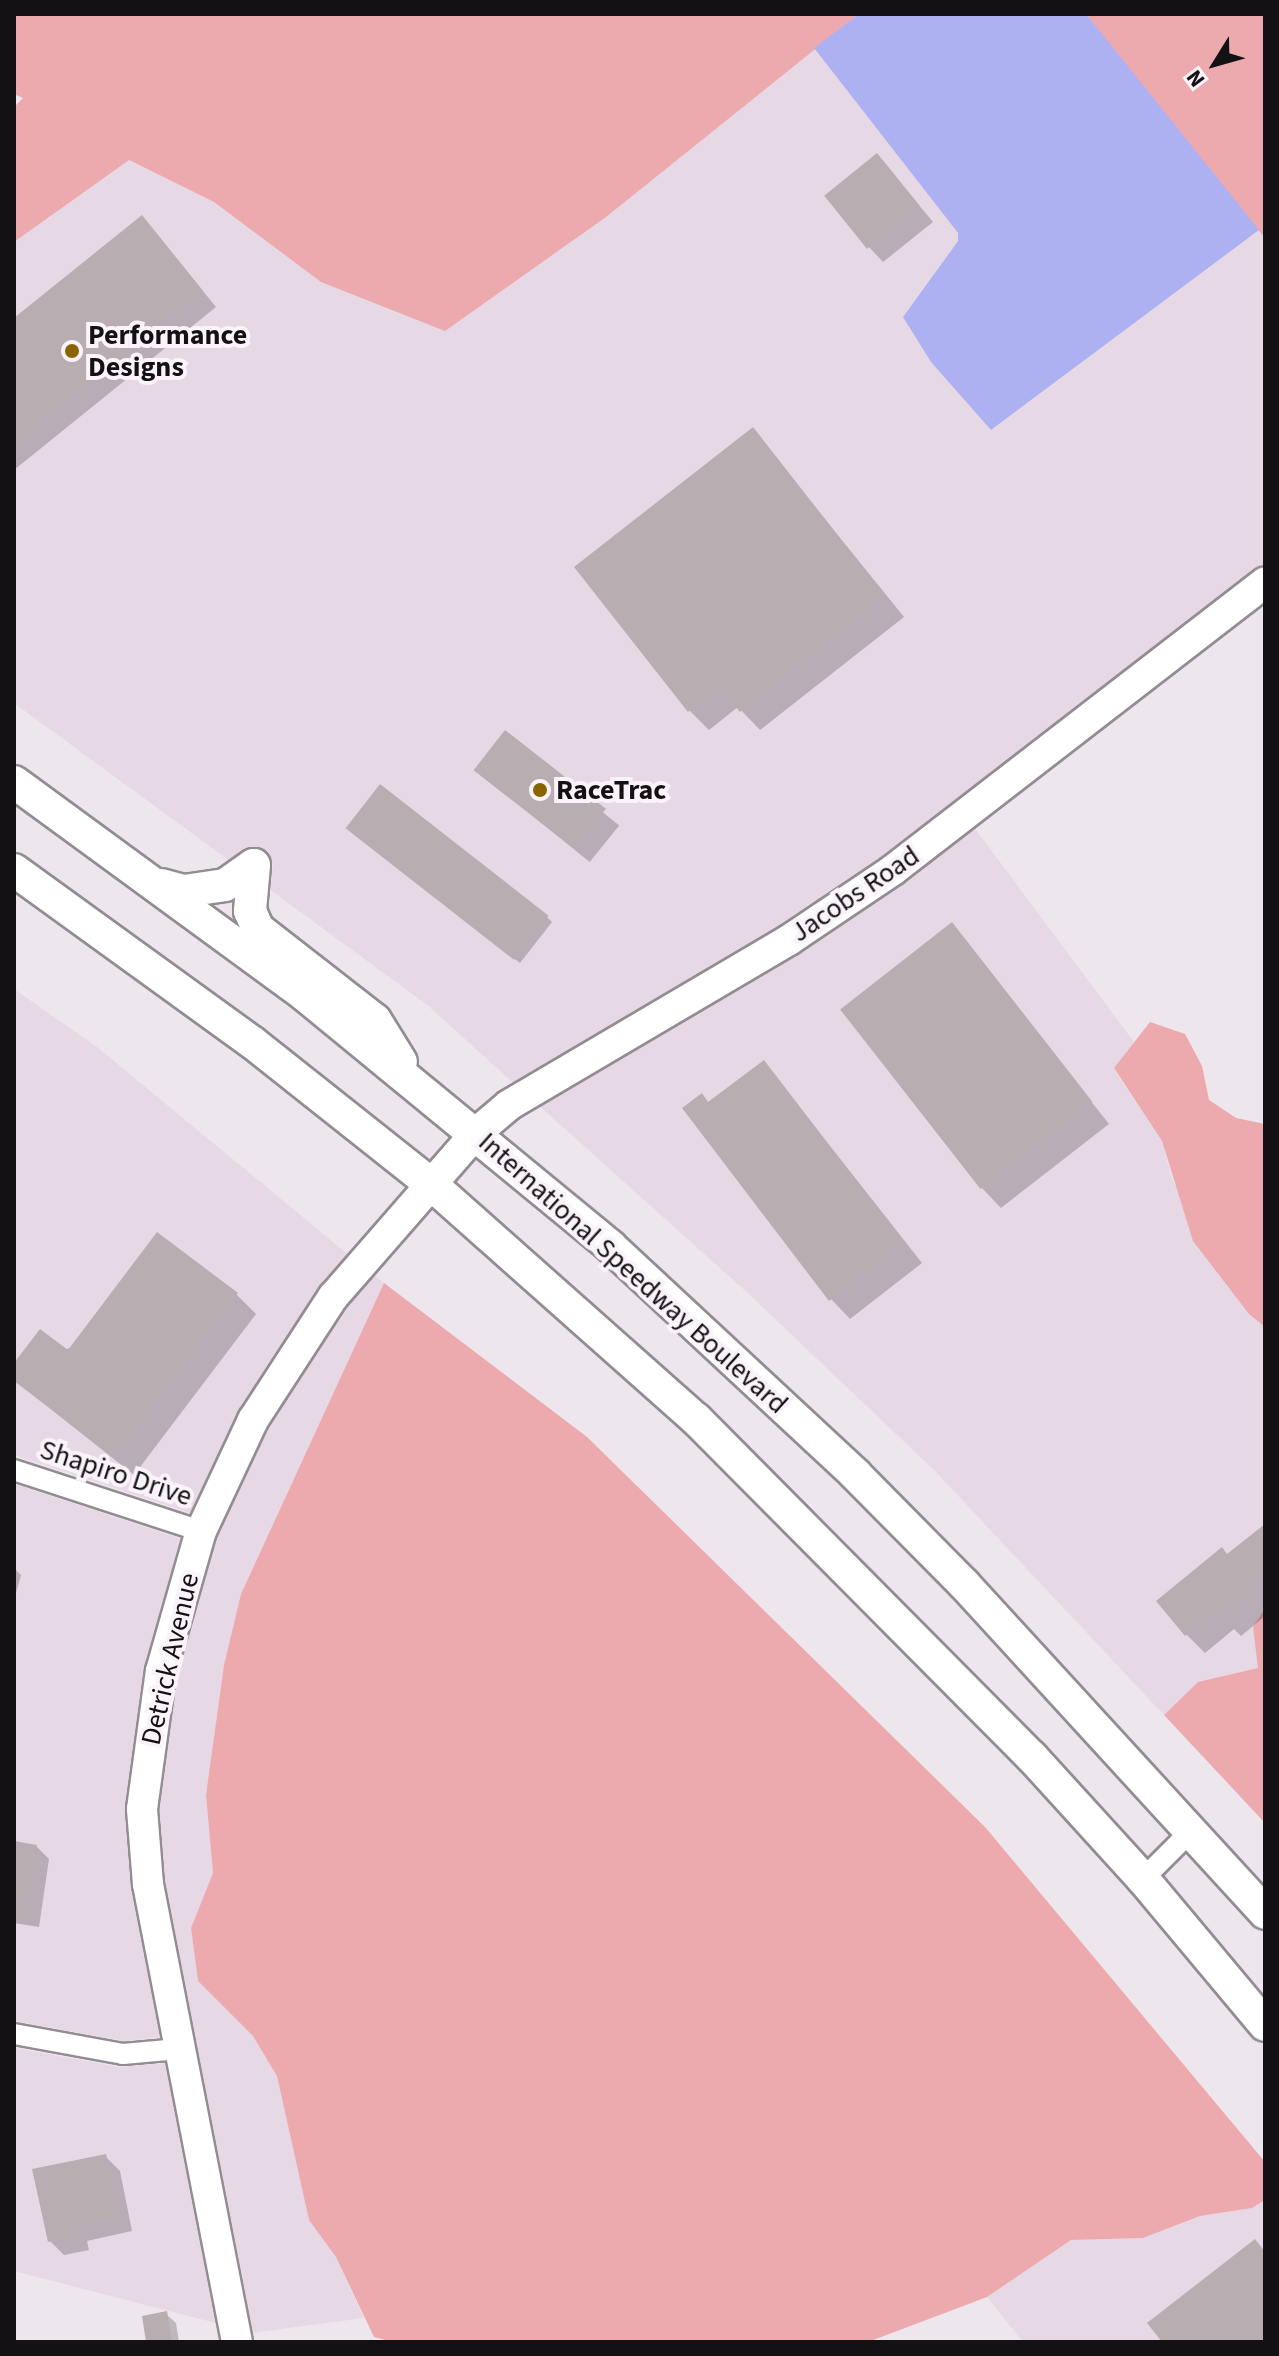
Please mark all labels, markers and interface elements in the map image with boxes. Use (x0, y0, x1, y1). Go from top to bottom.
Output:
north arrow (1175, 24, 1255, 104)
text: N (1179, 63, 1213, 94)
place label: Performance Designs (88, 318, 247, 384)
marker: Performance Designs (63, 342, 81, 360)
place label: RaceTrac (556, 773, 666, 807)
marker: RaceTrac (531, 781, 549, 799)
street label: Jacobs Road (784, 839, 926, 949)
street label: International Speedway Boulevard (472, 1125, 794, 1421)
street label: Shapiro Drive (36, 1433, 196, 1513)
street label: Detrick Avenue (134, 1570, 206, 1748)

